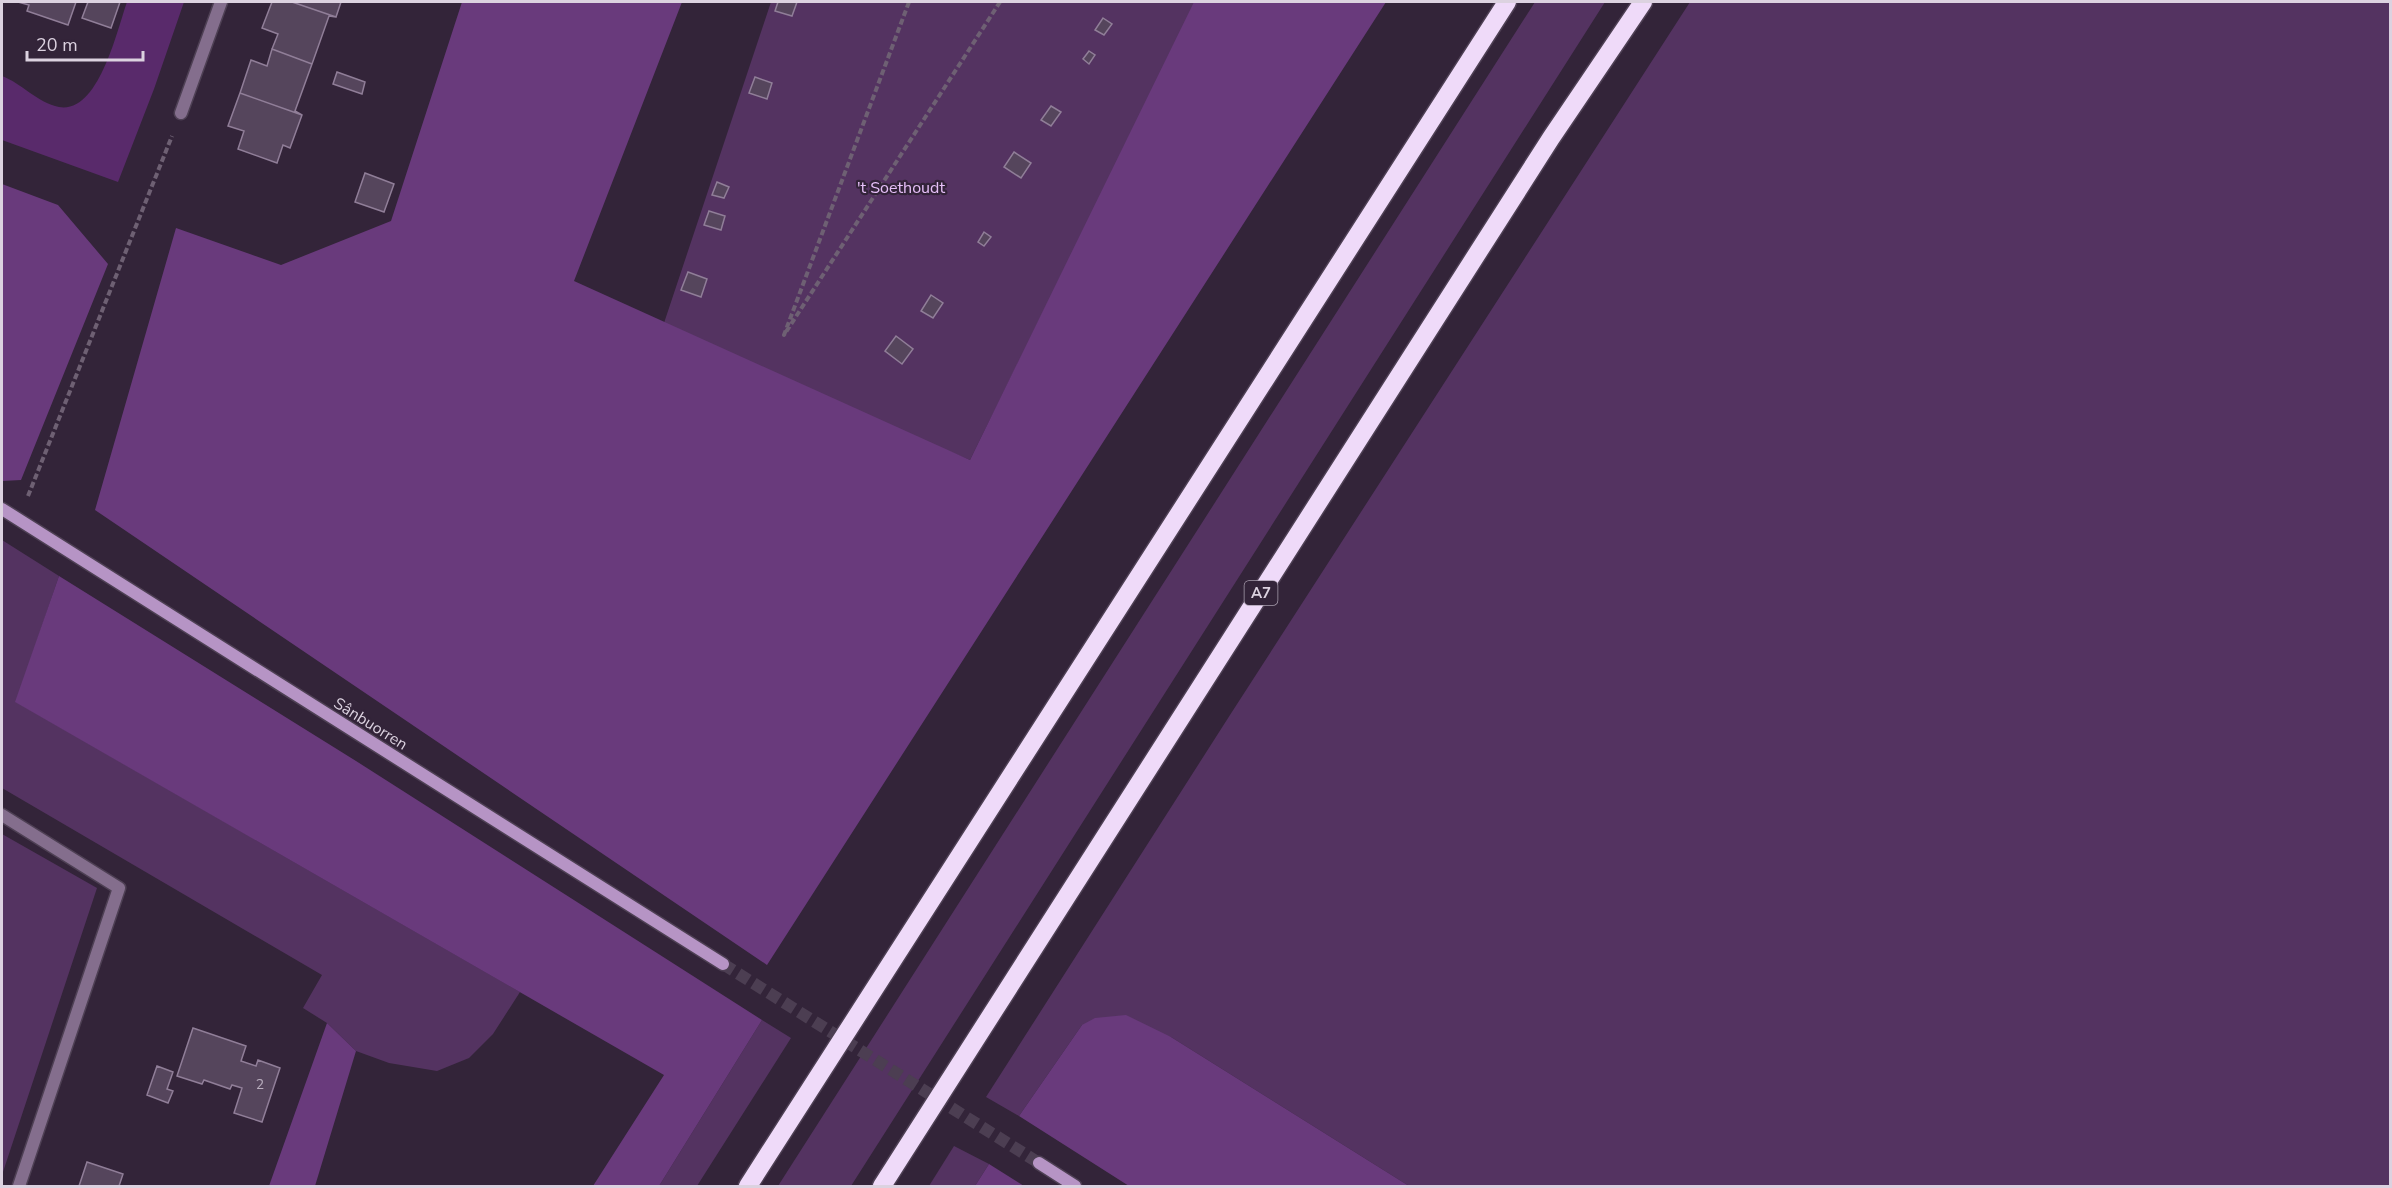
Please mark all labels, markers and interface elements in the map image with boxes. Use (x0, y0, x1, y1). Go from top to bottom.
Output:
scale bar (27, 24, 142, 62)
text: 20 m (36, 33, 78, 57)
park label: 't Soethoudt (857, 177, 945, 199)
road number: A7 (1244, 581, 1278, 605)
street label: Sânbuorren (329, 692, 412, 755)
house number: 2 (256, 1075, 264, 1094)

